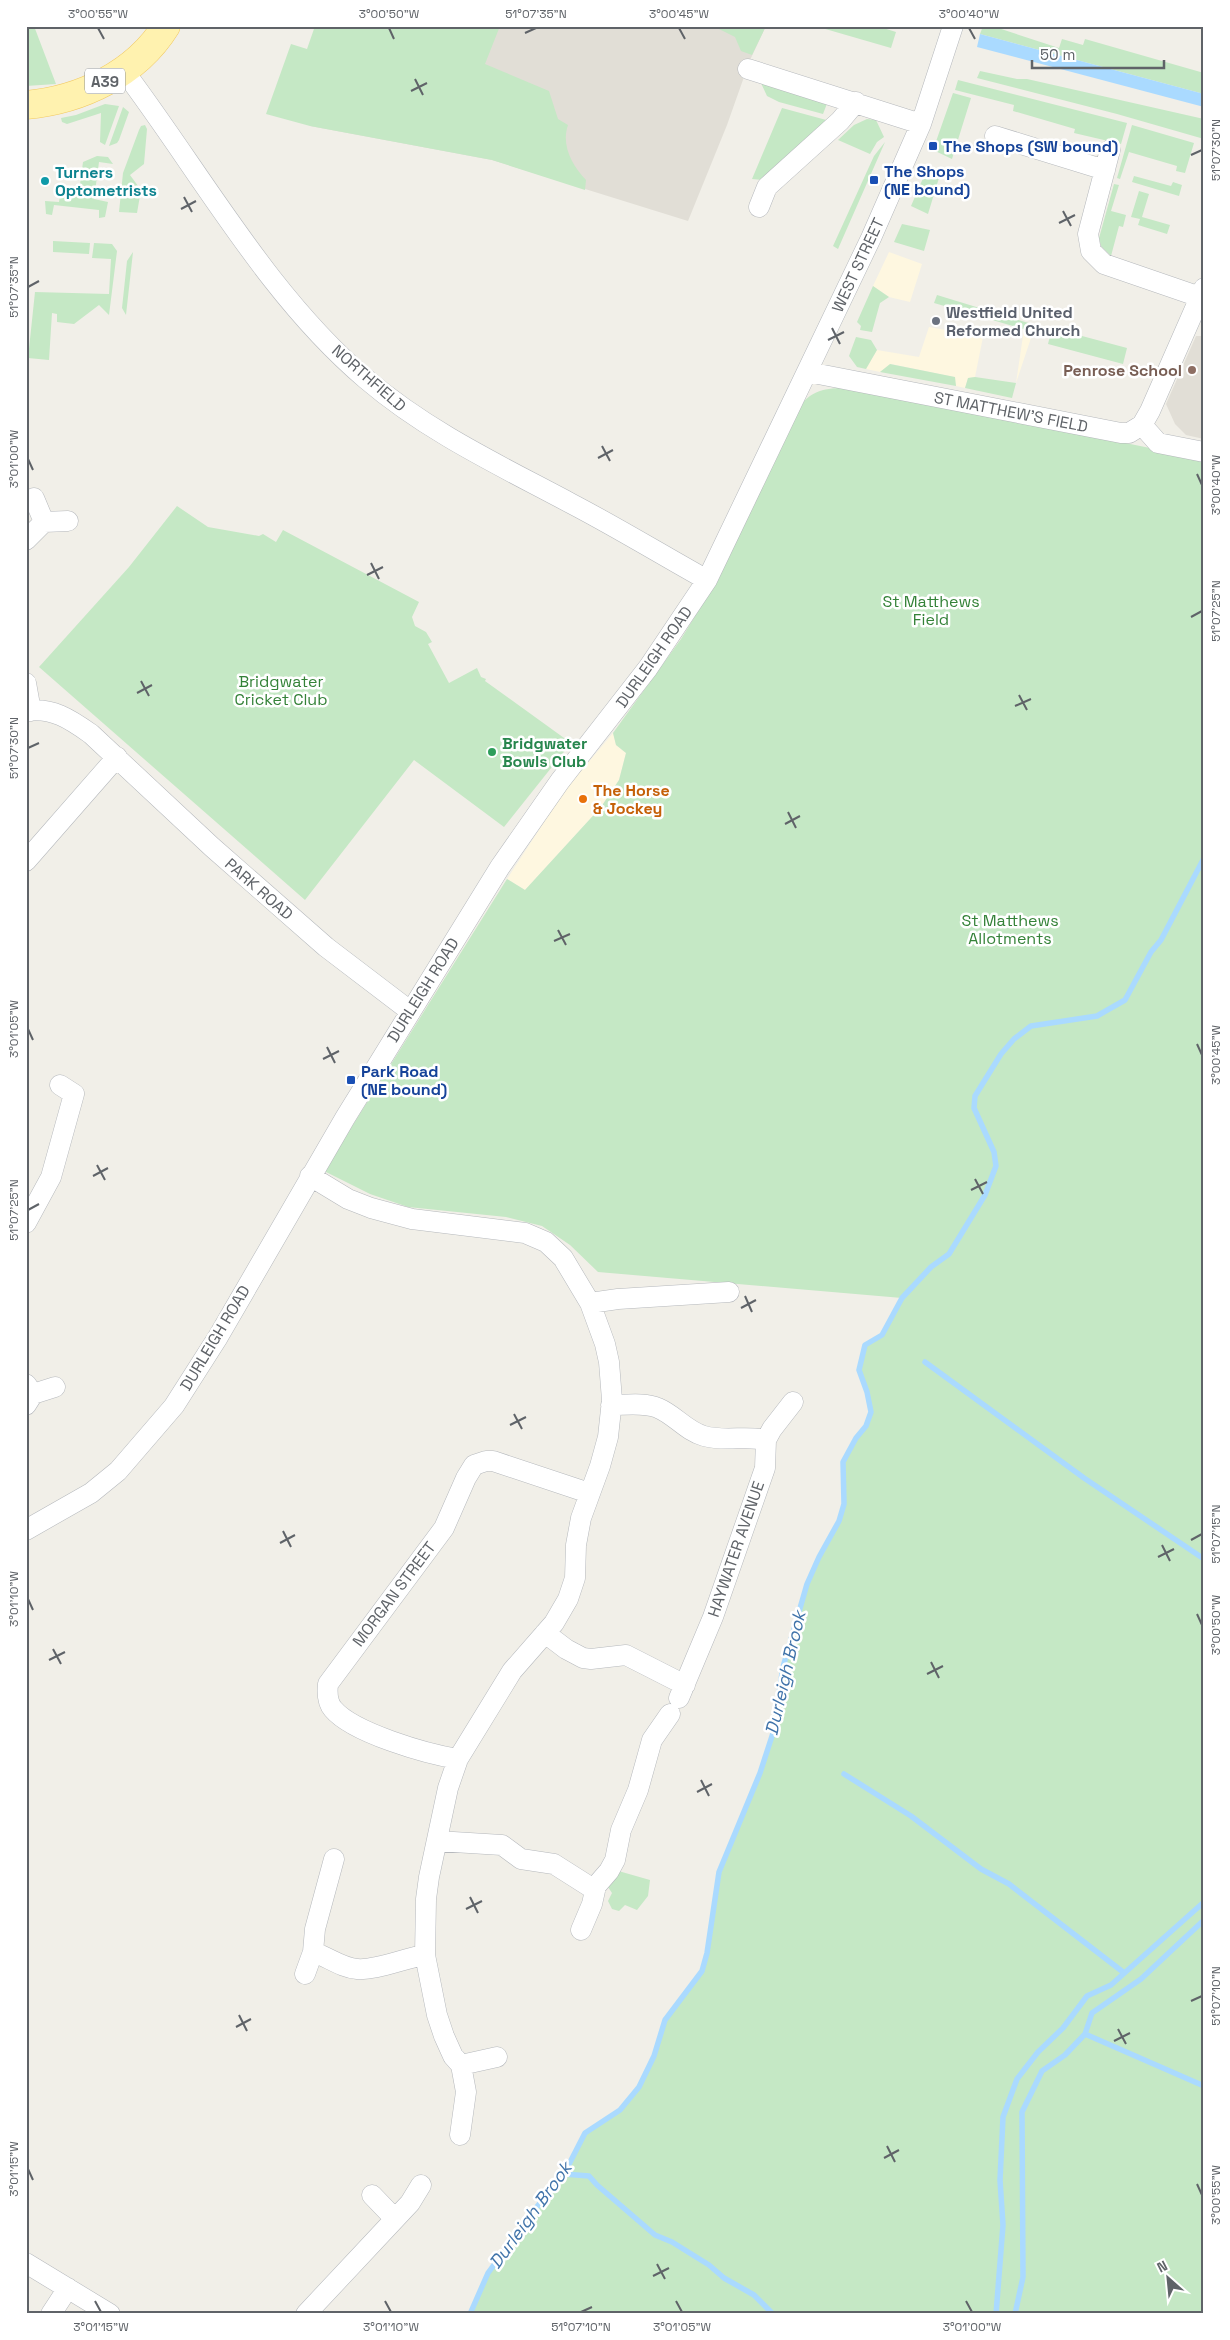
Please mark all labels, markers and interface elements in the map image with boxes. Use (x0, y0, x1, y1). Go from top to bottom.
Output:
text: 3°00'55"W (68, 6, 129, 22)
text: 3°00'50"W (359, 6, 420, 22)
text: 51°07'35"N (505, 6, 567, 22)
text: 3°00'45"W (649, 6, 709, 22)
text: 3°00'40"W (939, 6, 1000, 22)
scale bar (1032, 38, 1165, 70)
text: 50 m (1040, 45, 1075, 64)
road number: A39 (85, 68, 125, 94)
text: 51°07'30"N (1208, 119, 1224, 181)
place label: The Shops (SW bound) (943, 136, 1118, 157)
marker: The Shops (SW bound) (927, 140, 939, 152)
place label: The Shops (NE bound) (884, 161, 970, 200)
place label: Turners Optometrists (55, 162, 157, 201)
marker: The Shops (NE bound) (868, 174, 880, 186)
marker: Turners Optometrists (39, 175, 51, 187)
street label: WEST STREET (827, 214, 889, 316)
text: 51°07'35"N (6, 256, 22, 318)
place label: Westfield United Reformed Church (946, 302, 1080, 341)
marker: Westfield United Reformed Church (930, 315, 942, 327)
street label: NORTHFIELD (327, 340, 411, 416)
place label: Penrose School (1063, 360, 1182, 381)
marker: Penrose School (1186, 364, 1198, 376)
street label: ST MATTHEW'S FIELD (932, 387, 1090, 437)
text: 3°01'00"W (6, 429, 22, 488)
text: 3°00'40"W (1208, 454, 1224, 515)
text: 51°07'25"N (1208, 580, 1224, 642)
park label: St Matthews Field (882, 591, 980, 630)
street label: DURLEIGH ROAD (611, 602, 697, 712)
park label: Bridgwater Cricket Club (235, 671, 327, 710)
text: 51°07'30"N (6, 717, 22, 779)
place label: Bridgwater Bowls Club (502, 733, 587, 772)
marker: Bridgwater Bowls Club (486, 746, 498, 758)
place label: The Horse & Jockey (593, 780, 670, 819)
marker: The Horse & Jockey (577, 793, 589, 805)
street label: PARK ROAD (220, 853, 298, 925)
park label: St Matthews Allotments (961, 910, 1059, 949)
street label: DURLEIGH ROAD (382, 934, 464, 1046)
text: 3°01'05"W (6, 999, 22, 1058)
text: 3°00'45"W (1208, 1025, 1224, 1085)
place label: Park Road (NE bound) (361, 1061, 447, 1100)
marker: Park Road (NE bound) (345, 1074, 357, 1086)
text: 51°07'25"N (6, 1179, 22, 1241)
street label: DURLEIGH ROAD (175, 1281, 255, 1395)
street label: HAYWATER AVENUE (703, 1478, 769, 1620)
text: 51°07'15"N (1208, 1504, 1224, 1564)
street label: MORGAN STREET (348, 1537, 440, 1651)
text: 3°01'10"W (6, 1571, 22, 1627)
text: 3°00'50"W (1208, 1594, 1224, 1655)
water label: Durleigh Brook (760, 1606, 811, 1737)
text: 51°07'10"N (1208, 1966, 1224, 2026)
text: 3°01'15"W (6, 2141, 22, 2197)
water label: Durleigh Brook (483, 2155, 578, 2273)
text: 3°00'55"W (1208, 2164, 1224, 2225)
north arrow (1142, 2252, 1192, 2302)
text: N (1154, 2256, 1170, 2277)
text: 3°01'15"W (73, 2319, 129, 2335)
text: 3°01'10"W (363, 2319, 419, 2335)
text: 51°07'10"N (551, 2319, 611, 2335)
text: 3°01'05"W (653, 2319, 712, 2335)
text: 3°01'00"W (943, 2319, 1002, 2335)

